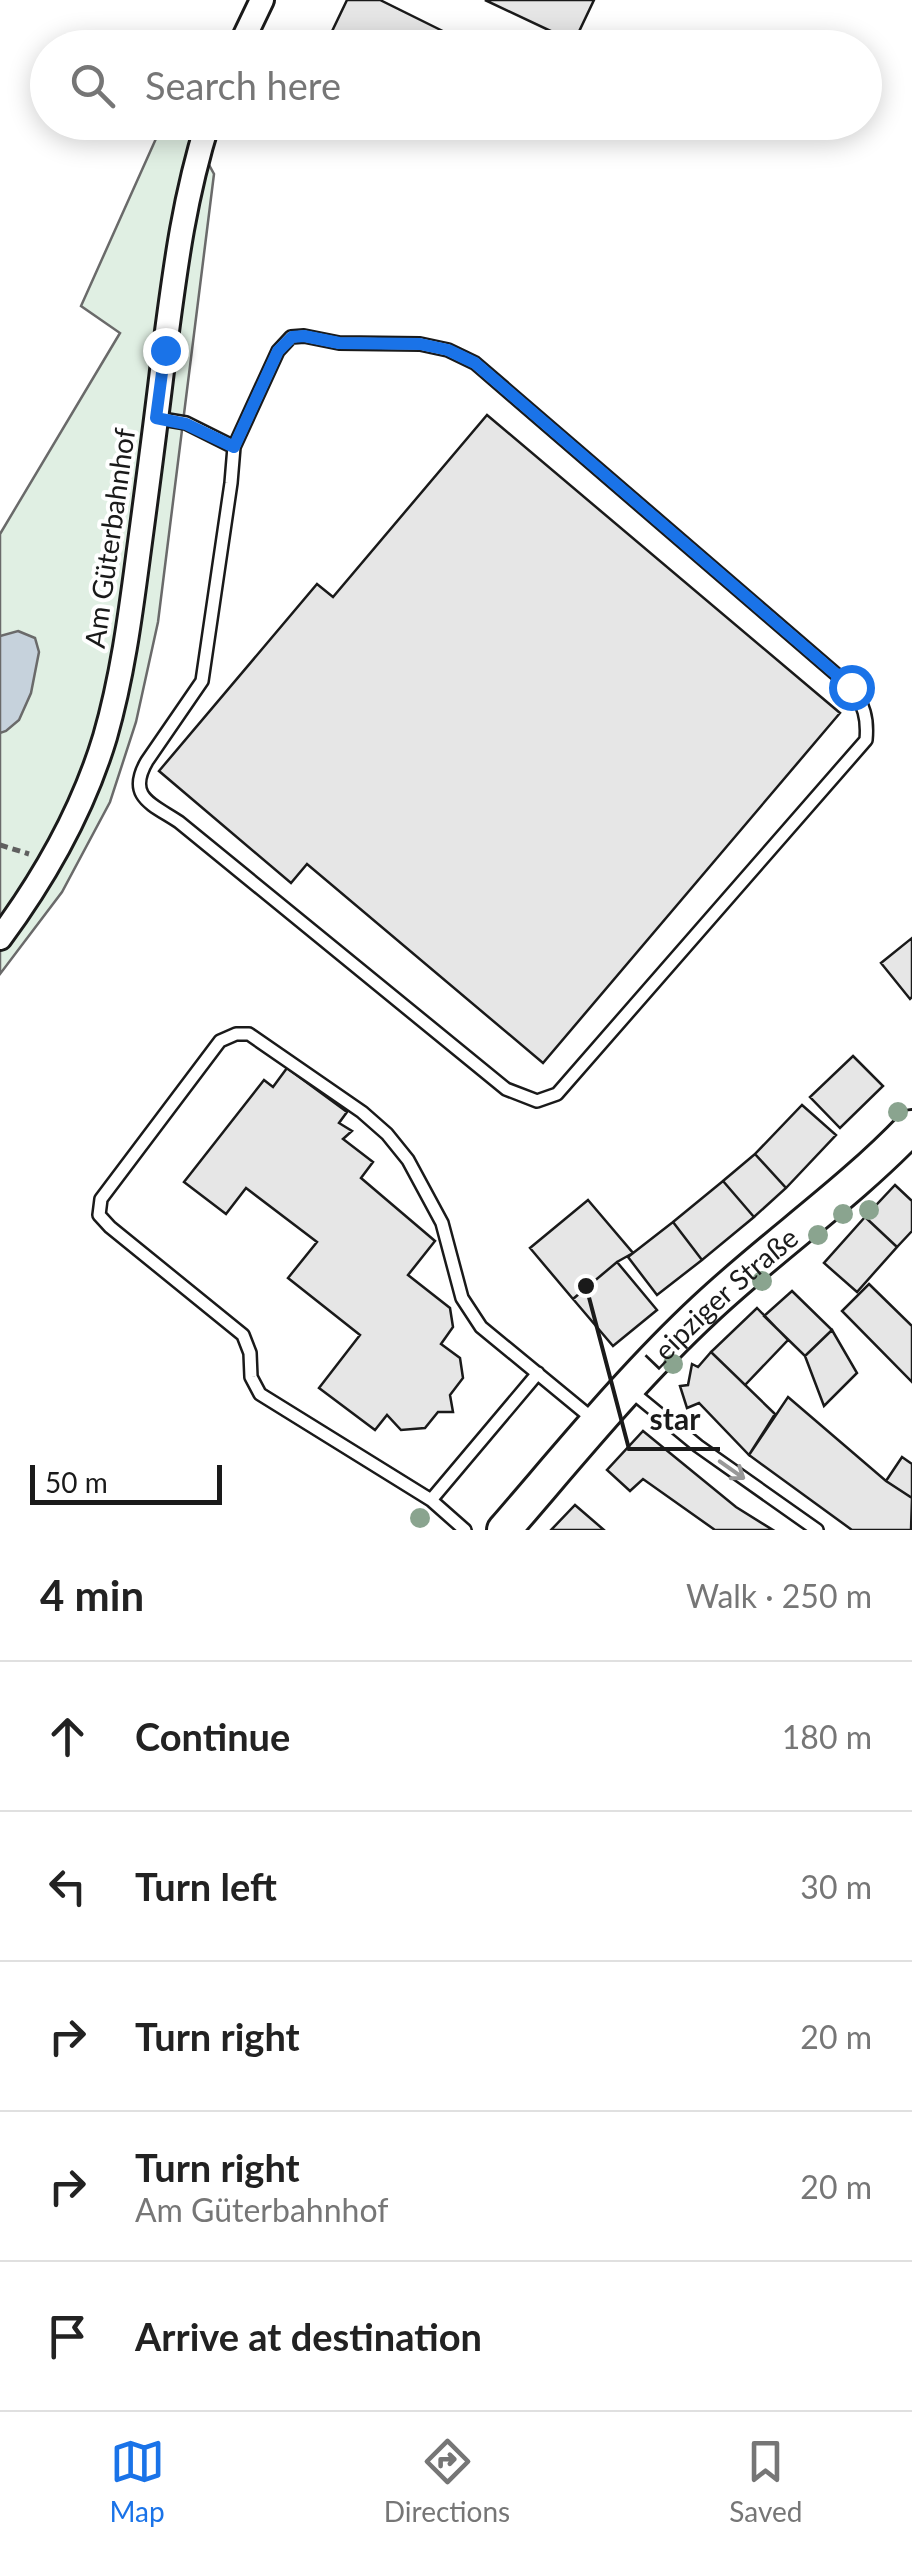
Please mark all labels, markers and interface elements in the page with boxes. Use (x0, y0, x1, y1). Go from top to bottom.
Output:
search box (30, 30, 882, 140)
icon: search (65, 58, 120, 113)
text: Search here (145, 62, 341, 108)
route end (143, 328, 189, 374)
street label: Am Güterbahnhof (77, 426, 141, 650)
route start (829, 665, 875, 711)
street label: Leipziger Straße (637, 1220, 804, 1376)
callout: star (629, 1389, 720, 1449)
text: star (650, 1400, 701, 1436)
one-way arrow (718, 1459, 746, 1480)
scale bar (30, 1460, 222, 1504)
text: 50 m (45, 1465, 108, 1499)
text: 4 min (40, 1570, 144, 1620)
text: Walk · 250 m (686, 1576, 872, 1615)
icon: ahead (40, 1709, 95, 1764)
text: Continue (135, 1713, 290, 1759)
text: 180 m (782, 1717, 872, 1756)
icon: left (40, 1859, 95, 1914)
text: Turn left (135, 1863, 277, 1909)
text: 30 m (800, 1867, 872, 1906)
icon: right (40, 2009, 95, 2064)
text: Turn right (135, 2013, 300, 2059)
text: 20 m (800, 2017, 872, 2056)
text: Turn right (135, 2144, 300, 2190)
icon: right (40, 2159, 95, 2214)
text: 20 m (800, 2167, 872, 2206)
text: Am Güterbahnhof (135, 2190, 388, 2229)
icon: arrive (40, 2309, 95, 2364)
text: Arrive at destination (135, 2313, 482, 2359)
tab: Map (110, 2434, 165, 2528)
tab: Directions (384, 2434, 510, 2528)
tab: Saved (729, 2434, 802, 2528)

